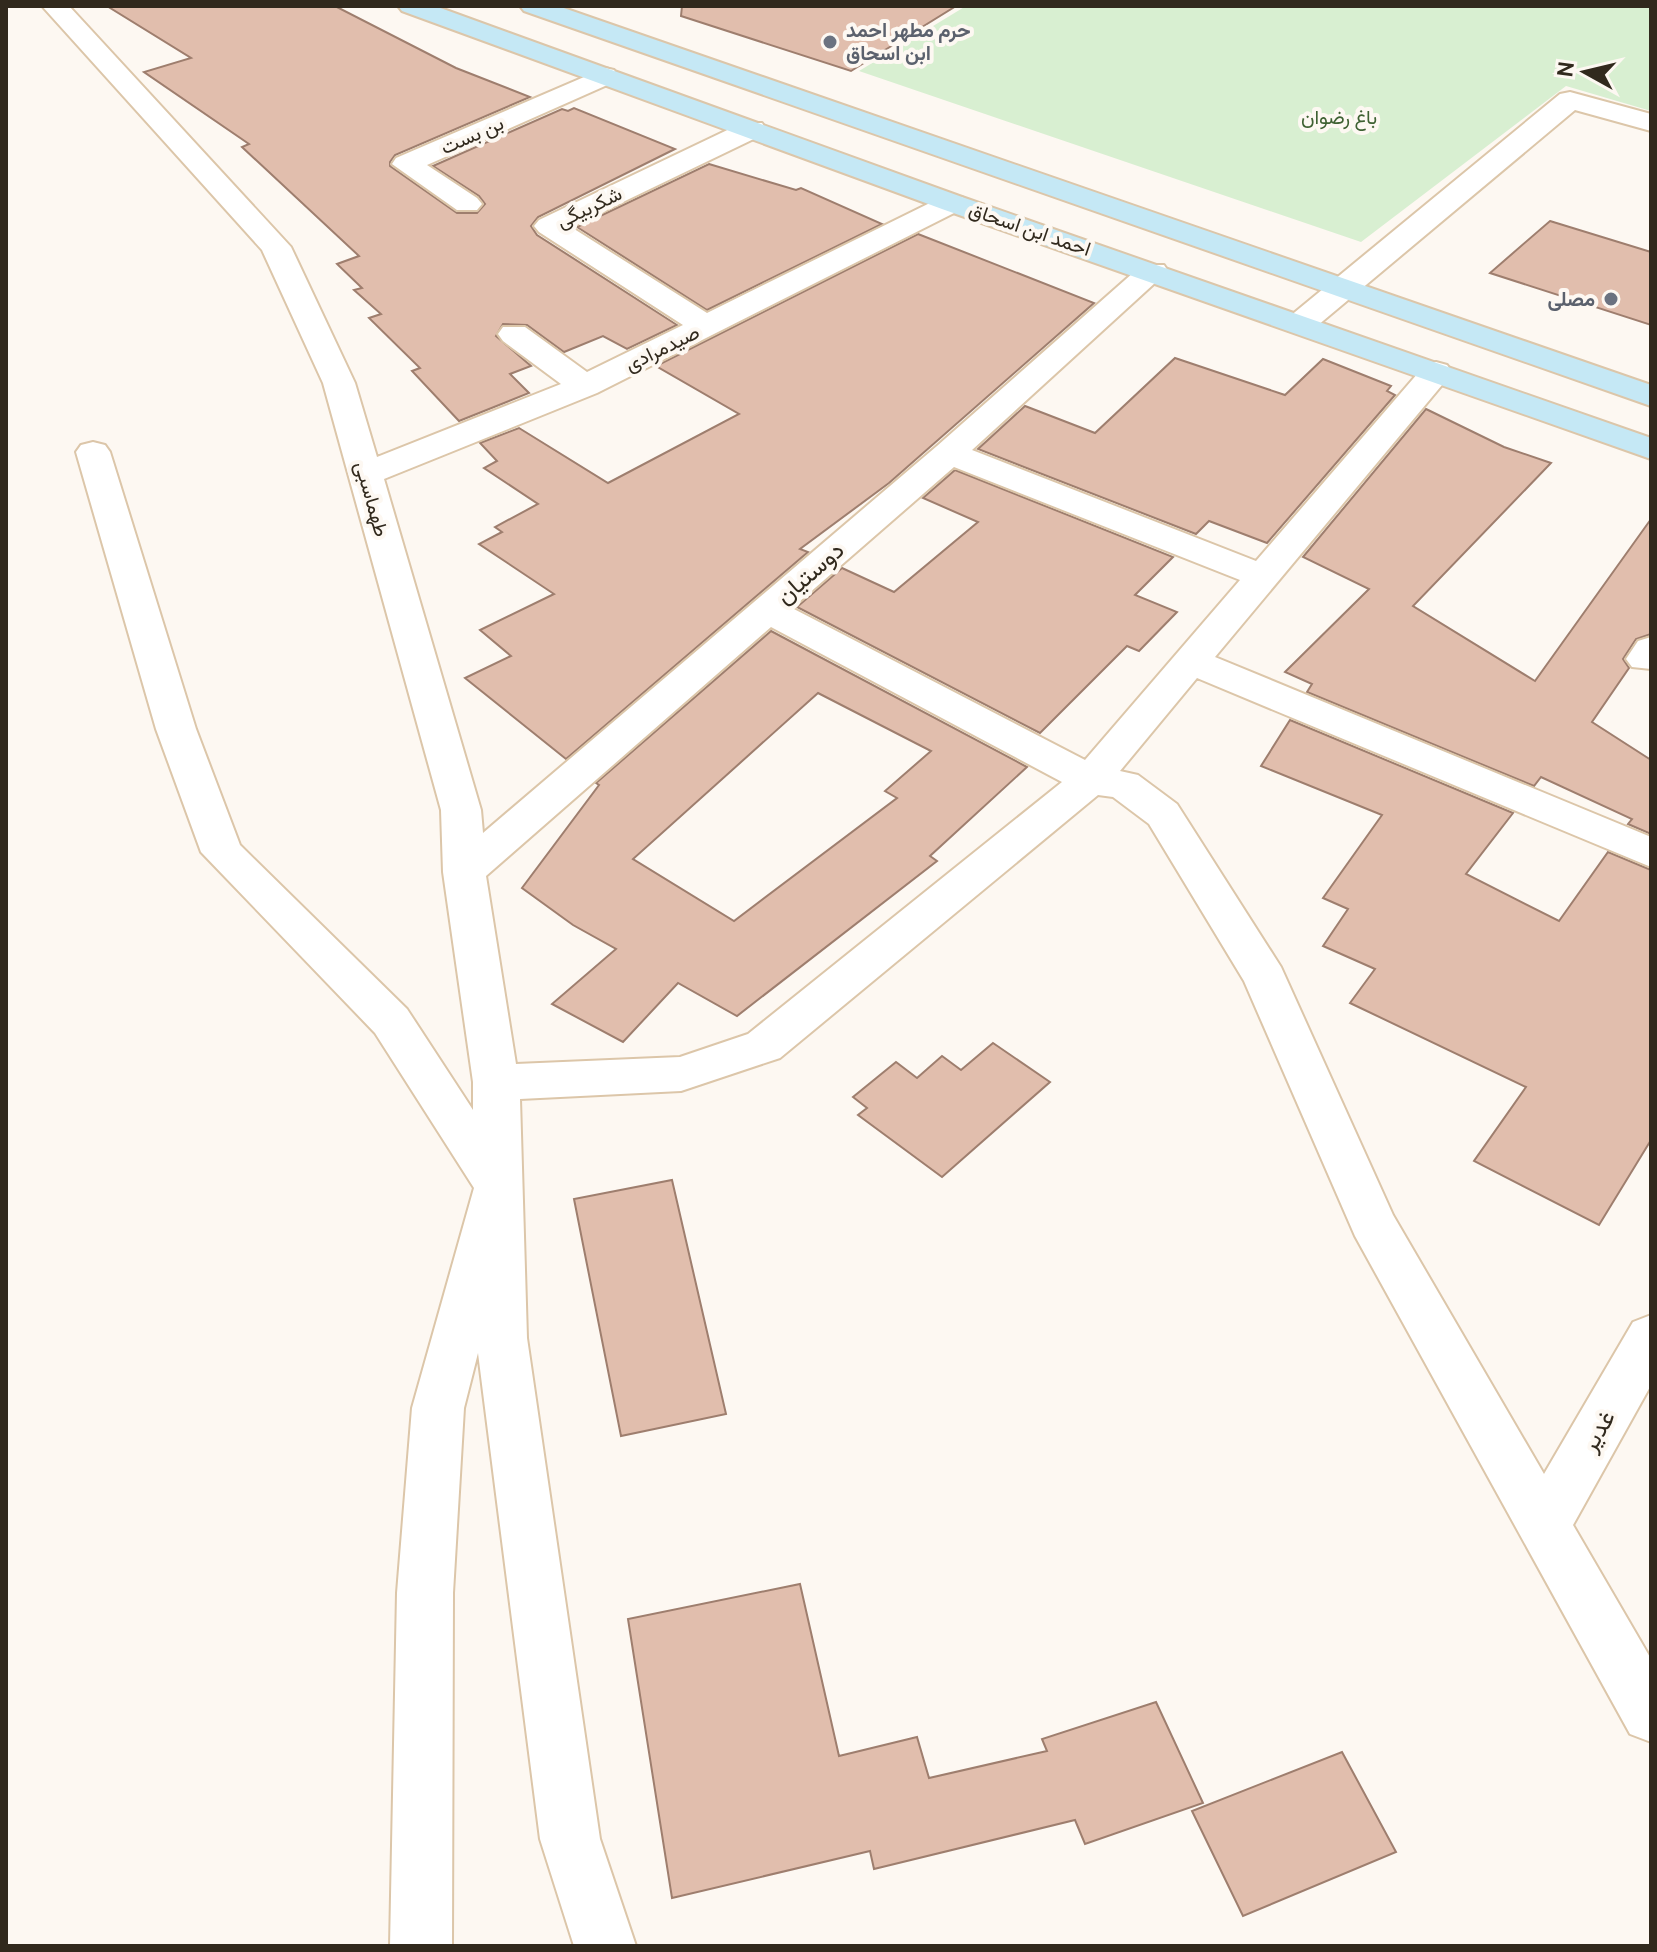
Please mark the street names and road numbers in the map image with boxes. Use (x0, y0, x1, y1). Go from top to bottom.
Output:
street label: بن بست (437, 111, 507, 159)
street label: شکربیگی (552, 181, 626, 234)
street label: احمد ابن اسحاق (966, 197, 1094, 261)
street label: صیدمرادی (621, 320, 704, 377)
street label: طهماسبی (349, 459, 394, 540)
street label: دوستیان (770, 535, 850, 611)
street label: غدیر (1574, 1405, 1622, 1458)

